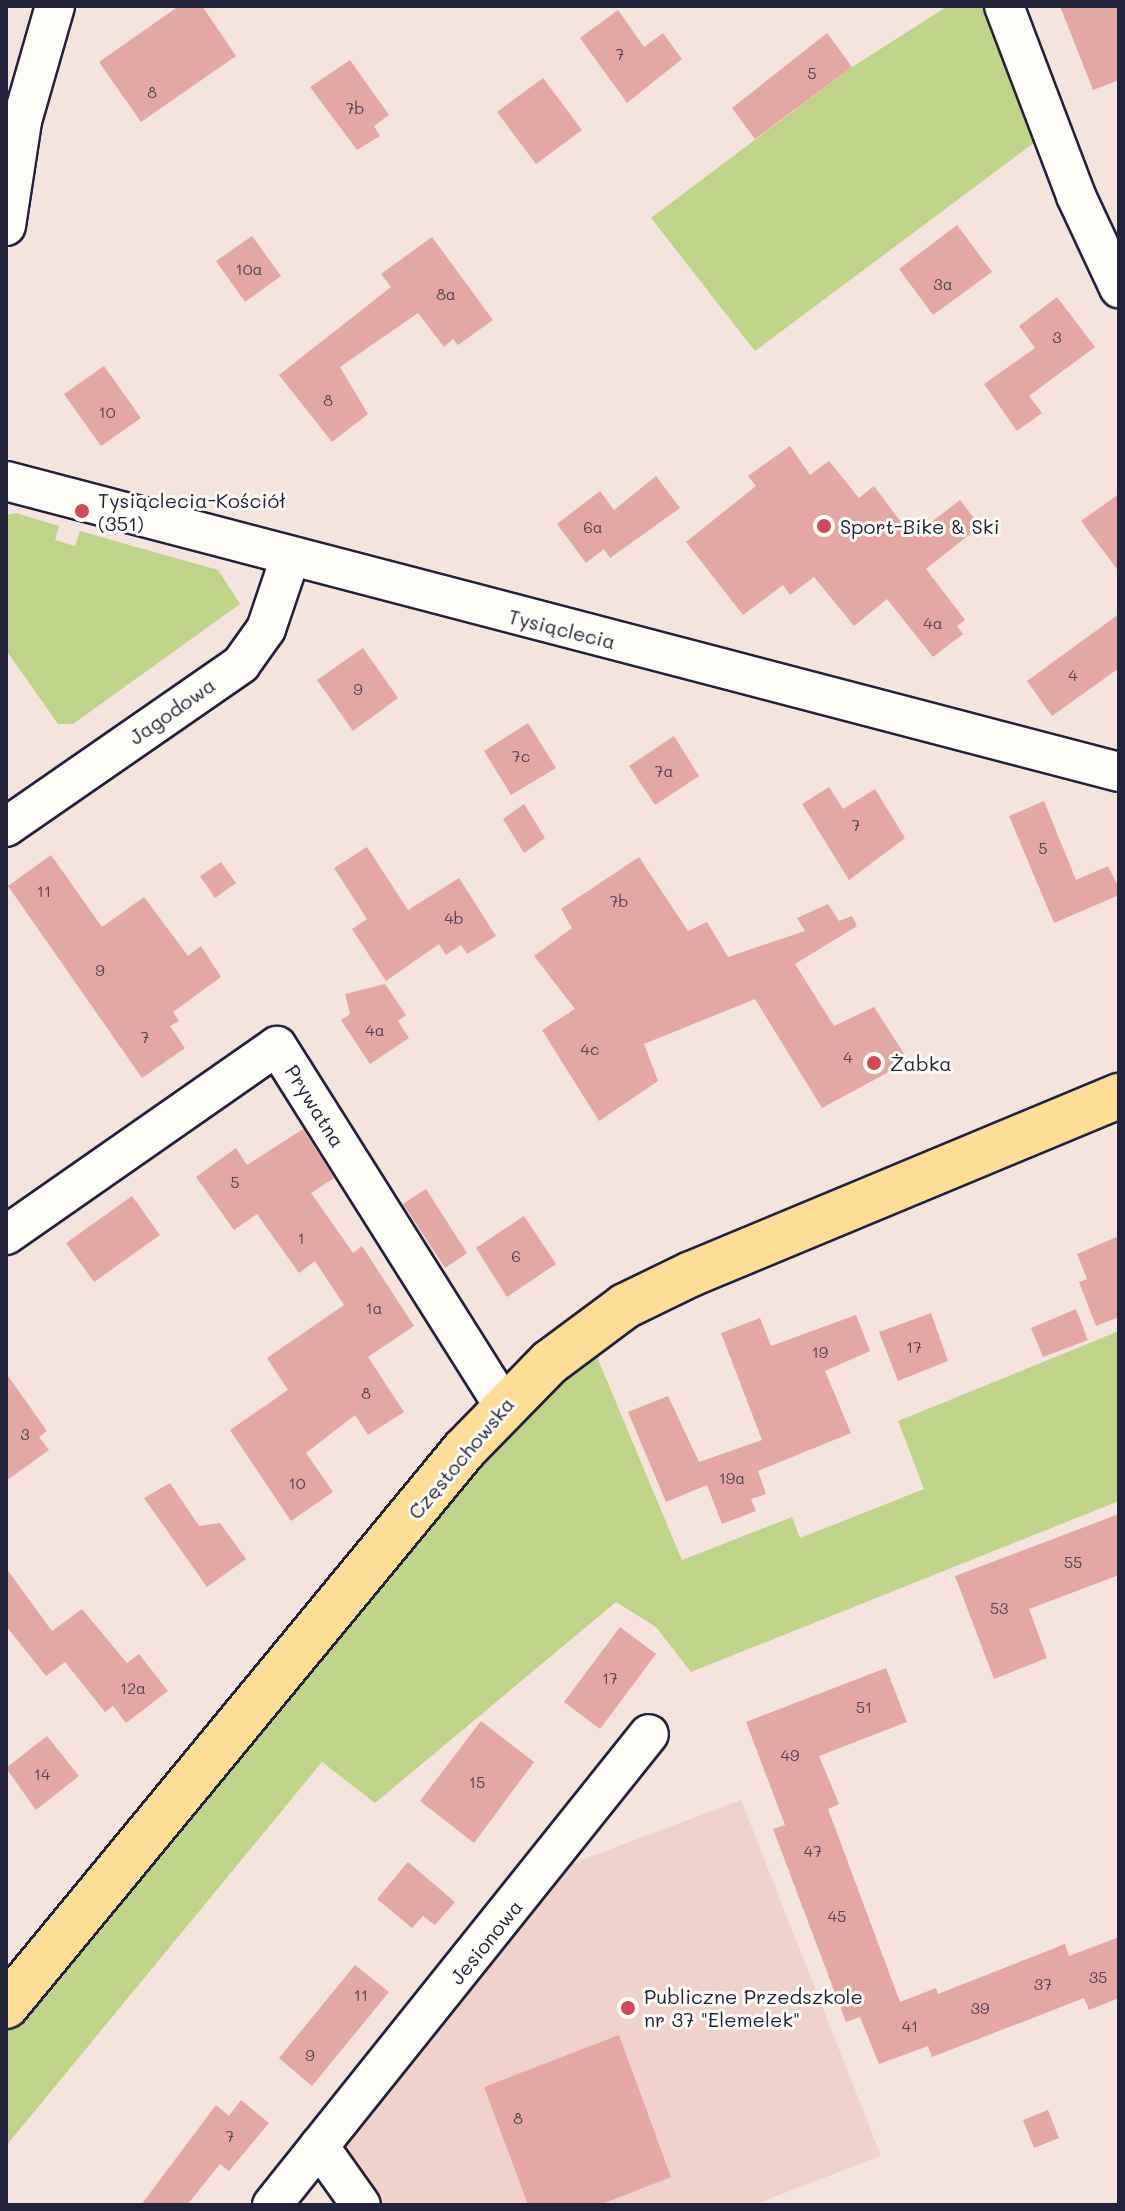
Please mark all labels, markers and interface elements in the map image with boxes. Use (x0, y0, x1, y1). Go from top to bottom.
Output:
house number: 7 (616, 44, 624, 64)
house number: 5 (807, 63, 817, 83)
house number: 8 (147, 82, 157, 102)
house number: 7b (345, 98, 365, 118)
house number: 10a (236, 259, 262, 279)
house number: 3a (933, 274, 953, 294)
house number: 8a (436, 284, 456, 304)
house number: 3 (1052, 327, 1062, 347)
house number: 8 (323, 390, 333, 410)
house number: 10 (98, 402, 116, 422)
place label: Tysiąclecia-Kościół (351) (98, 488, 285, 535)
marker: Tysiąclecia-Kościół (351) (73, 502, 91, 520)
place label: Sport-Bike & Ski (840, 514, 1000, 538)
house number: 6a (583, 517, 603, 537)
marker: Sport-Bike & Ski (815, 517, 833, 535)
street label: Tysiąclecia (506, 604, 618, 654)
house number: 4a (923, 613, 943, 633)
house number: 4 (1068, 665, 1078, 685)
street label: Jagodowa (124, 673, 220, 749)
house number: 9 (353, 679, 363, 699)
house number: 7c (512, 746, 530, 766)
house number: 7a (655, 761, 673, 781)
house number: 7 (852, 815, 860, 835)
house number: 5 (1038, 838, 1048, 858)
house number: 11 (37, 881, 51, 901)
house number: 7b (609, 891, 629, 911)
house number: 4b (444, 908, 464, 928)
house number: 9 (95, 960, 105, 980)
house number: 4a (365, 1020, 385, 1040)
house number: 7 (141, 1027, 149, 1047)
house number: 4c (581, 1039, 599, 1059)
house number: 4 (843, 1047, 853, 1067)
place label: Żabka (890, 1051, 952, 1075)
marker: Żabka (865, 1054, 883, 1072)
street label: Prywatna (280, 1060, 350, 1152)
house number: 5 (230, 1172, 240, 1192)
house number: 1 (297, 1228, 305, 1248)
house number: 6 (511, 1246, 521, 1266)
house number: 1a (365, 1298, 383, 1318)
house number: 17 (906, 1337, 922, 1357)
house number: 19 (812, 1342, 828, 1362)
house number: 8 (361, 1383, 371, 1403)
street label: Częstochowska (403, 1392, 519, 1524)
house number: 3 (20, 1424, 30, 1444)
house number: 19a (719, 1468, 745, 1488)
house number: 10 (288, 1473, 306, 1493)
house number: 55 (1064, 1552, 1082, 1572)
house number: 53 (990, 1598, 1008, 1618)
house number: 17 (602, 1668, 618, 1688)
house number: 12a (120, 1678, 146, 1698)
house number: 51 (856, 1697, 872, 1717)
house number: 49 (781, 1745, 799, 1765)
house number: 14 (34, 1764, 50, 1784)
house number: 15 (469, 1772, 485, 1792)
house number: 47 (804, 1841, 822, 1861)
street label: Jesionowa (445, 1895, 527, 1989)
house number: 45 (828, 1906, 846, 1926)
house number: 35 (1089, 1967, 1107, 1987)
house number: 37 (1034, 1974, 1052, 1994)
place label: Publiczne Przedszkole nr 37 "Elemelek" (644, 1984, 863, 2031)
house number: 11 (354, 1985, 368, 2005)
house number: 39 (971, 1998, 989, 2018)
marker: Publiczne Przedszkole nr 37 "Elemelek" (619, 1999, 637, 2017)
house number: 41 (902, 2016, 918, 2036)
house number: 9 (305, 2045, 315, 2065)
house number: 8 (513, 2108, 523, 2128)
house number: 7 (226, 2126, 234, 2146)

